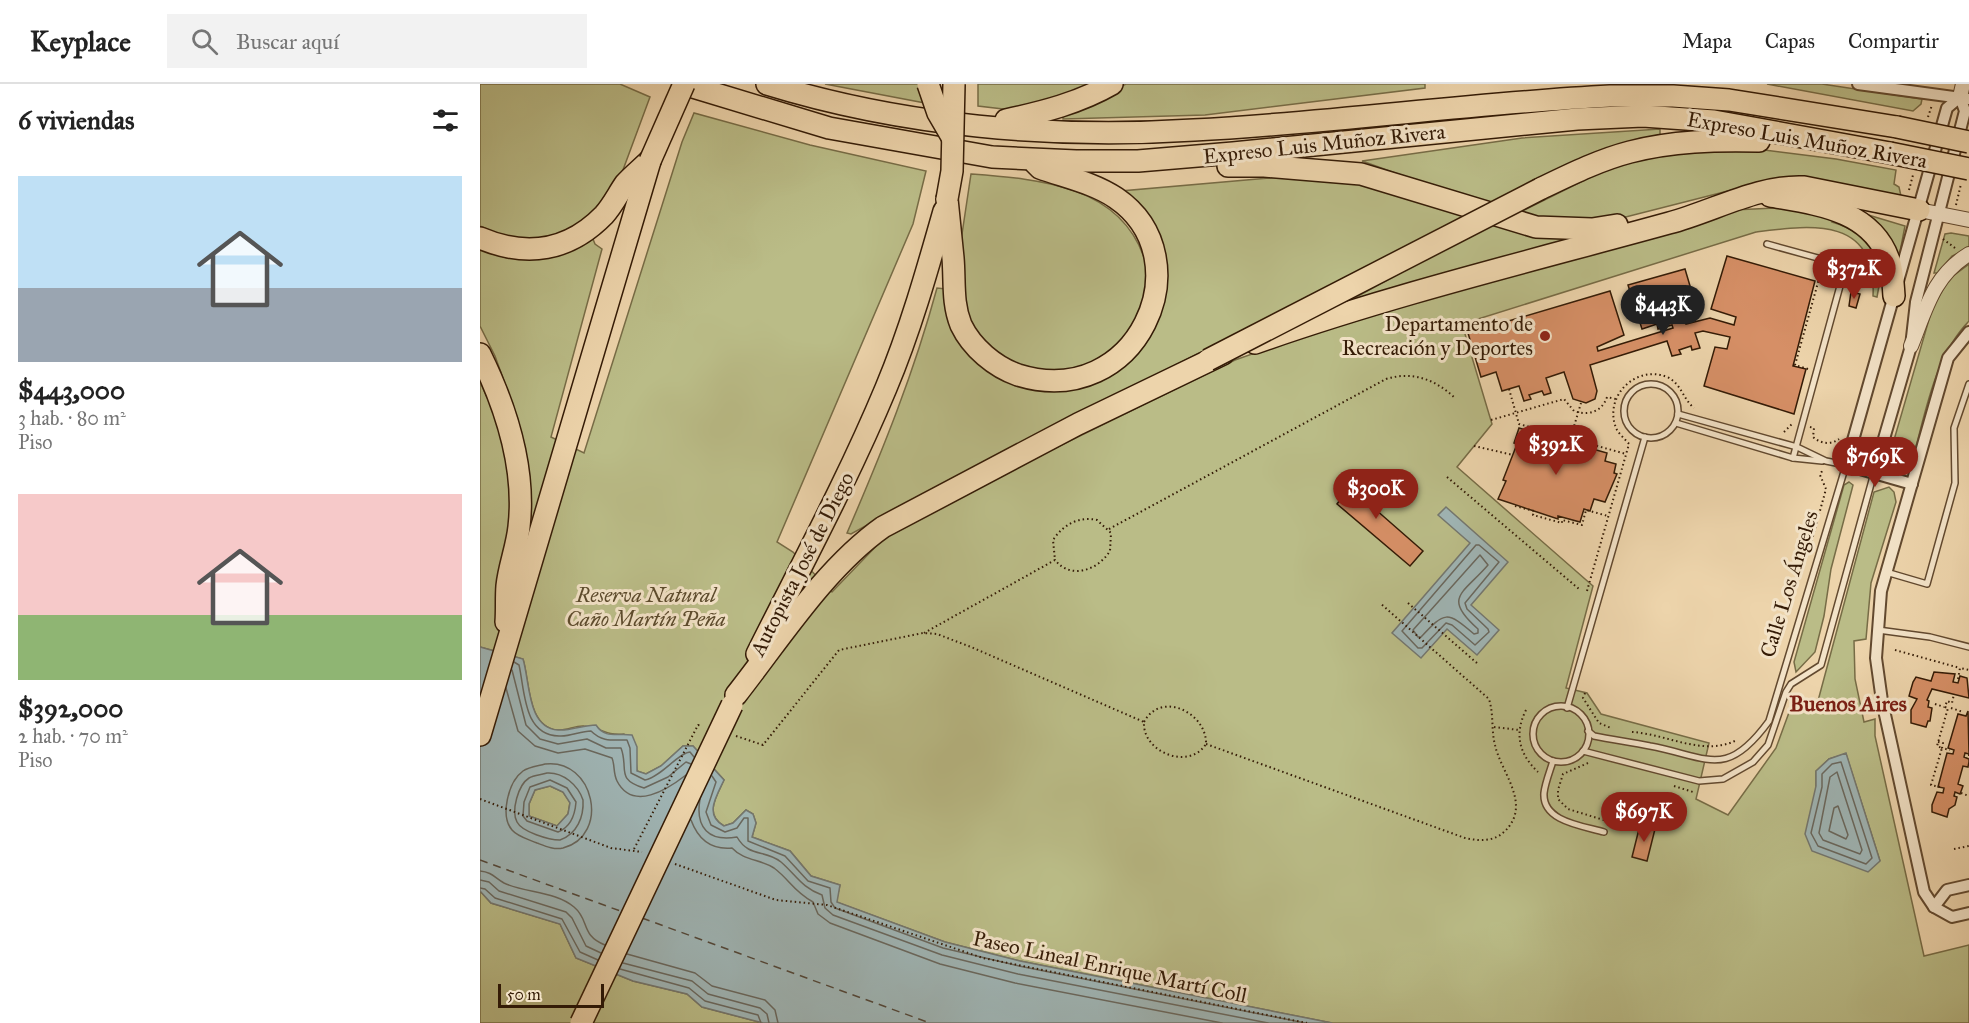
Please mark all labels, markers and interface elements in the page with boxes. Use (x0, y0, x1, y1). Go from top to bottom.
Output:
search box (167, 14, 587, 68)
text: Keyplace (30, 24, 131, 59)
icon: search (188, 25, 221, 58)
text: Buscar aquí (236, 28, 339, 55)
text: Mapa (1682, 28, 1732, 54)
text: Capas (1765, 28, 1815, 54)
text: Compartir (1848, 28, 1939, 54)
text: 6 viviendas (18, 104, 134, 136)
icon: filters (429, 104, 462, 137)
street label: Expreso Luis Muñoz Rivera (1685, 106, 1929, 174)
street label: Expreso Luis Muñoz Rivera (1202, 118, 1447, 170)
icon: home (186, 215, 294, 323)
pin: $372K (1812, 249, 1896, 300)
text: $372K (1827, 256, 1881, 280)
pin: $443K (1621, 285, 1705, 336)
text: $443K (1635, 292, 1691, 316)
place label: Departamento de Recreación y Deportes (1342, 311, 1533, 361)
marker: Departamento de Recreación y Deportes (1538, 329, 1552, 343)
text: $443,000 (18, 374, 125, 406)
text: 3 hab. · 80 m² (18, 406, 126, 430)
pin: $392K (1514, 425, 1598, 476)
text: Piso (18, 430, 52, 454)
text: $392K (1529, 432, 1583, 456)
pin: $769K (1833, 437, 1917, 488)
text: $769K (1846, 444, 1904, 468)
street label: Autopista José de Diego (744, 467, 860, 661)
pin: $300K (1334, 469, 1418, 520)
text: $300K (1347, 476, 1405, 500)
street label: Calle Los Ángeles (1754, 507, 1824, 661)
icon: home (186, 533, 294, 641)
park label: Reserva Natural Caño Martín Peña (566, 582, 726, 632)
district label: Buenos Aires (1789, 690, 1907, 717)
text: $392,000 (18, 692, 123, 724)
text: 2 hab. · 70 m² (18, 724, 128, 748)
text: Piso (18, 748, 52, 772)
pin: $697K (1602, 792, 1686, 843)
text: $697K (1615, 799, 1673, 823)
street label: Paseo Lineal Enrique Martí Coll (971, 925, 1250, 1009)
scale bar (498, 981, 604, 1008)
text: 50 m (507, 985, 541, 1004)

